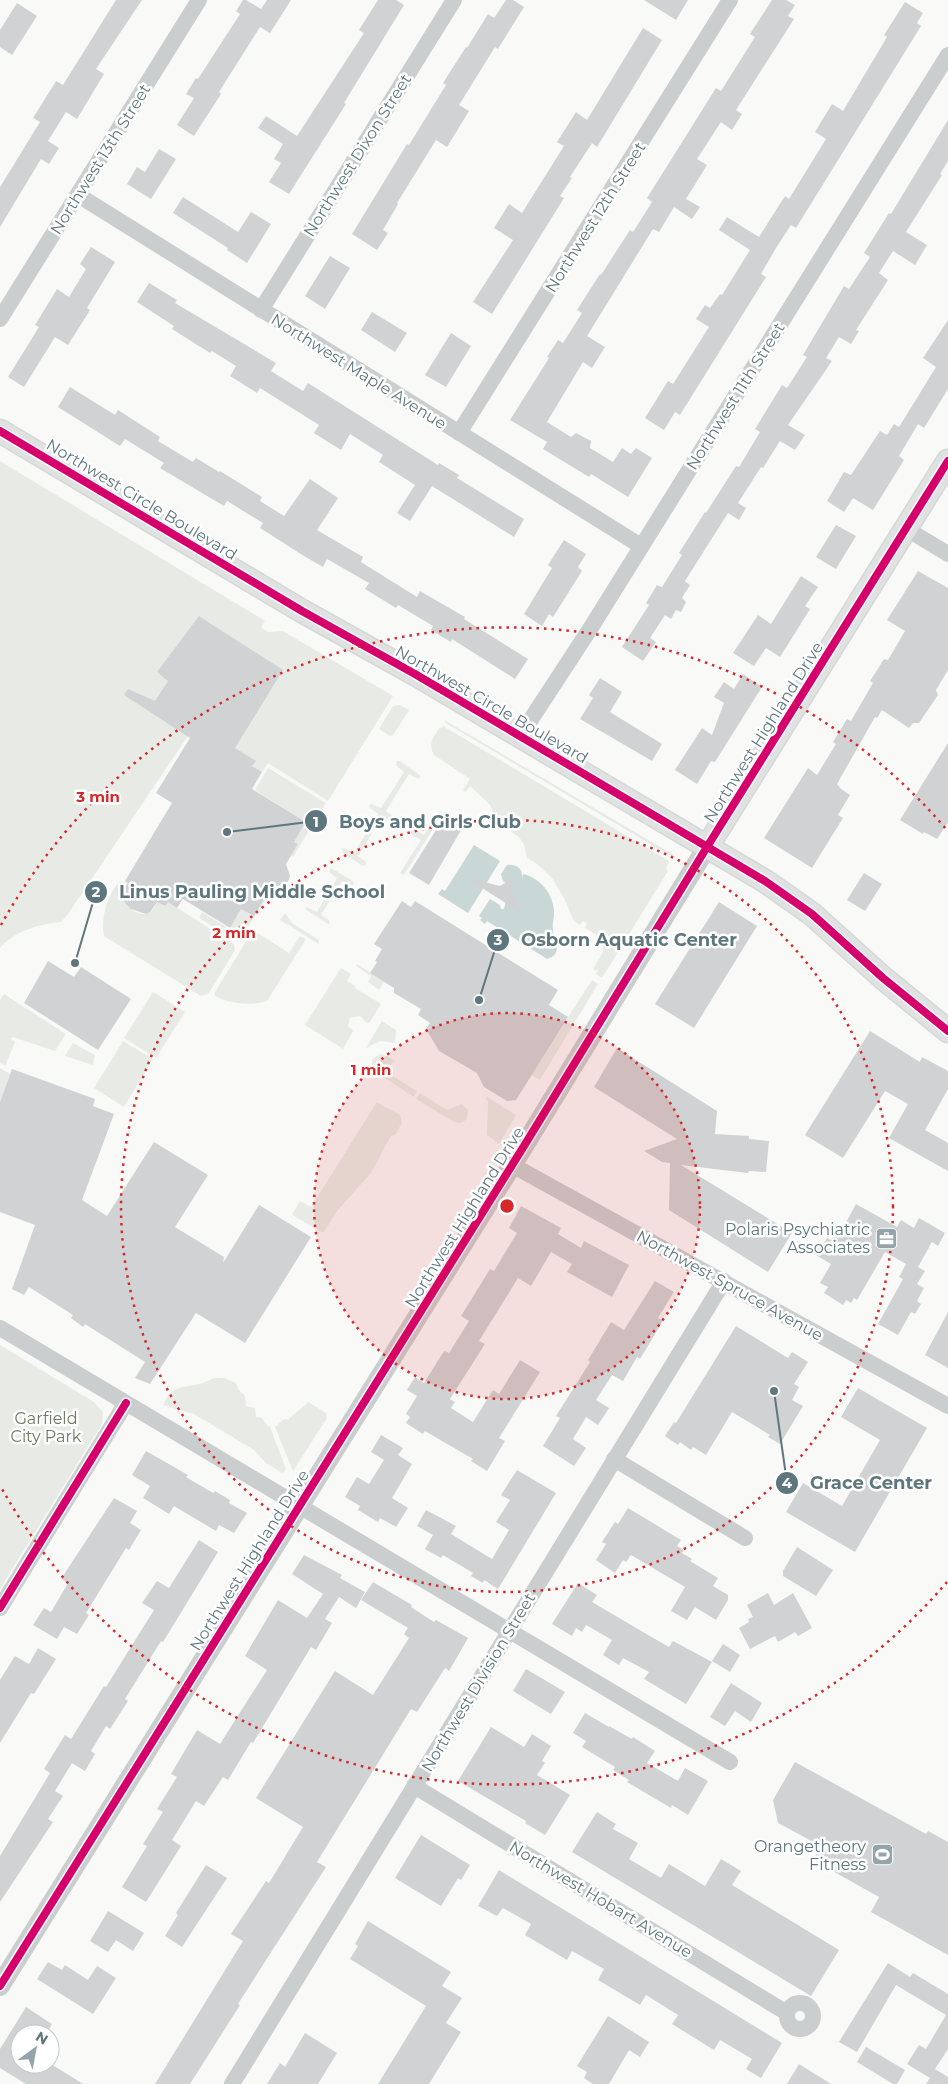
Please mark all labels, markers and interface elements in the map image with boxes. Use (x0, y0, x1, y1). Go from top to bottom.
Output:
street label: Northwest Dixon Street (300, 70, 416, 240)
street label: Northwest 13th Street (46, 80, 155, 238)
street label: Northwest 12th Street (541, 138, 650, 296)
street label: Northwest Maple Avenue (268, 310, 450, 433)
street label: Northwest 11th Street (682, 319, 789, 473)
street label: Northwest Circle Boulevard (43, 435, 241, 564)
street label: Northwest Highland Drive (700, 638, 827, 826)
street label: Northwest Circle Boulevard (392, 641, 591, 767)
text: 3 min (75, 787, 120, 806)
callout: Boys and Girls Club (304, 805, 531, 838)
text: Boys and Girls Club (339, 811, 521, 833)
text: 1 (313, 812, 319, 831)
callout: Linus Pauling Middle School (84, 875, 395, 908)
text: Linus Pauling Middle School (119, 881, 385, 903)
text: 2 (92, 882, 101, 901)
text: 2 min (212, 923, 256, 942)
callout: Osborn Aquatic Center (486, 923, 747, 956)
text: Osborn Aquatic Center (521, 929, 737, 951)
text: 3 (493, 930, 503, 949)
text: 1 min (351, 1060, 391, 1079)
street label: Northwest Highland Drive (401, 1123, 528, 1311)
centre of rings (498, 1197, 516, 1215)
place label: Polaris Psychiatric Associates (725, 1220, 870, 1257)
street label: Northwest Spruce Avenue (633, 1226, 826, 1345)
office icon: Polaris Psychiatric Associates (874, 1226, 898, 1250)
park label: Garfield City Park (11, 1409, 82, 1446)
street label: Northwest Highland Drive (186, 1466, 313, 1654)
callout: Grace Center (775, 1466, 942, 1499)
text: Grace Center (810, 1472, 932, 1494)
text: 4 (782, 1473, 793, 1492)
street label: Northwest Division Street (418, 1589, 540, 1775)
street label: Northwest Hobart Avenue (506, 1837, 696, 1962)
place label: Orangetheory Fitness (754, 1837, 866, 1874)
sports icon: Orangetheory Fitness (870, 1843, 894, 1867)
north arrow (10, 2024, 60, 2074)
text: N (32, 2027, 51, 2049)

